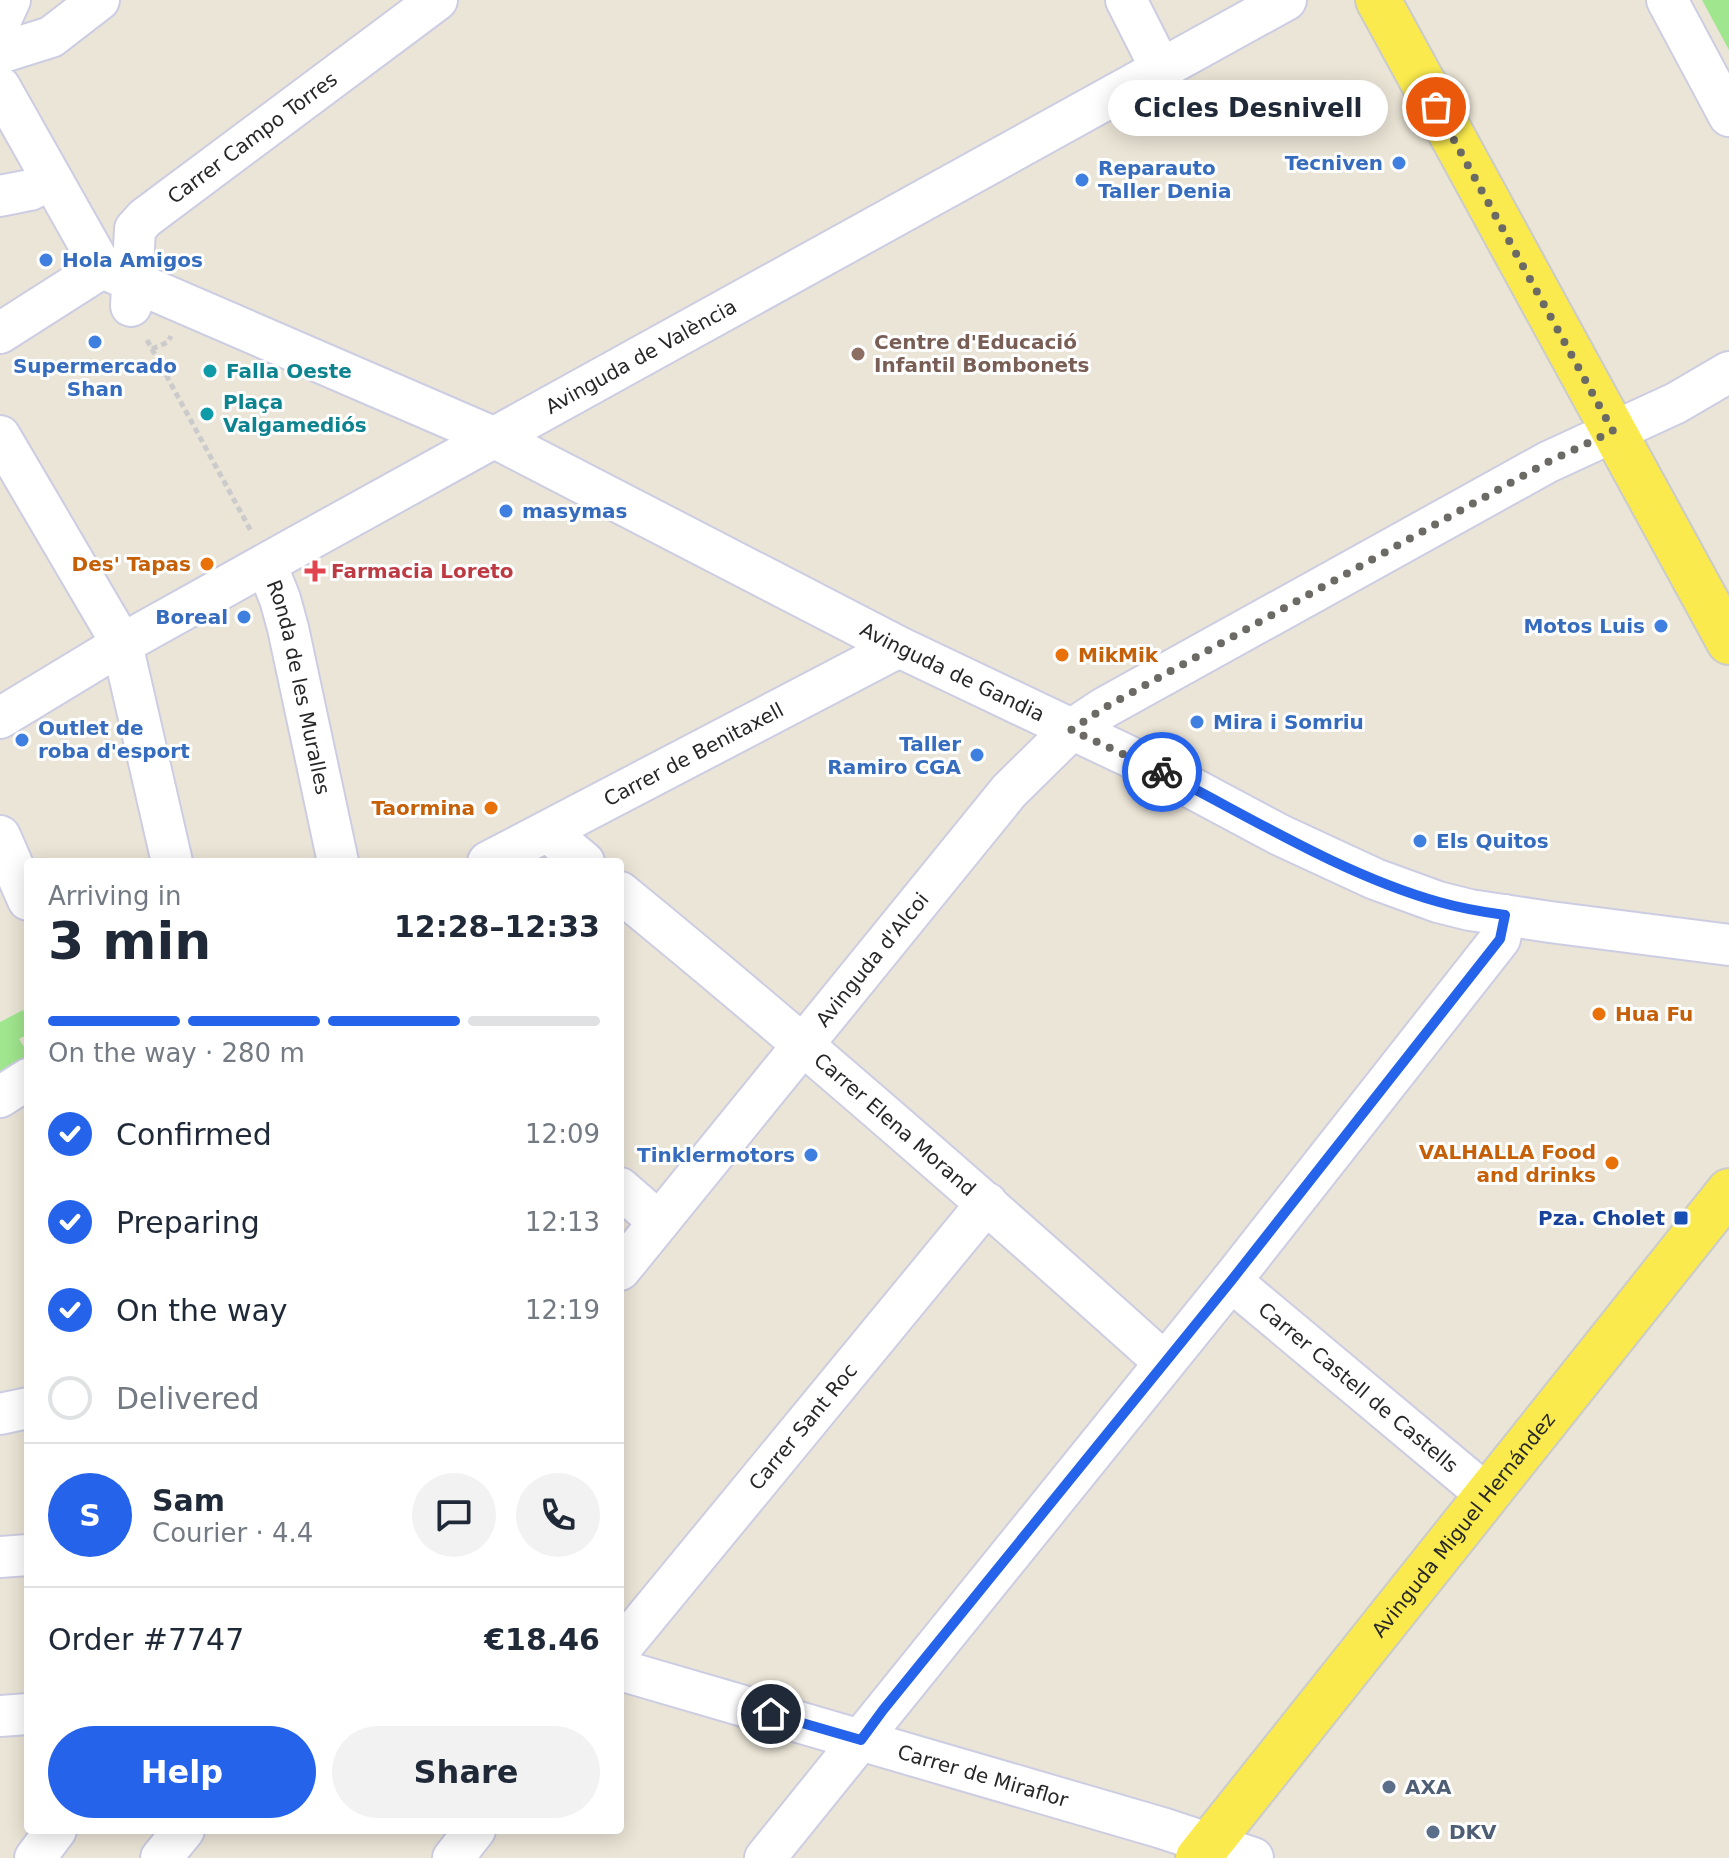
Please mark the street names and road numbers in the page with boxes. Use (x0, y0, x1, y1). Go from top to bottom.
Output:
street label: Carrer Campo Torres (163, 67, 342, 209)
street label: Avinguda de València (541, 294, 741, 419)
street label: Ronda de les Muralles (262, 576, 335, 797)
street label: Avinguda de Gandia (856, 617, 1048, 726)
street label: Carrer de Benitaxell (600, 698, 787, 811)
street label: Avinguda d'Alcoi (811, 888, 934, 1031)
street label: Carrer Elena Morand (809, 1048, 981, 1201)
street label: Carrer Castell de Castells (1254, 1297, 1463, 1478)
street label: Carrer Sant Roc (744, 1358, 862, 1495)
street label: Avinguda Miguel Hernández (1367, 1408, 1560, 1642)
street label: Carrer de Miraflor (895, 1740, 1072, 1812)

